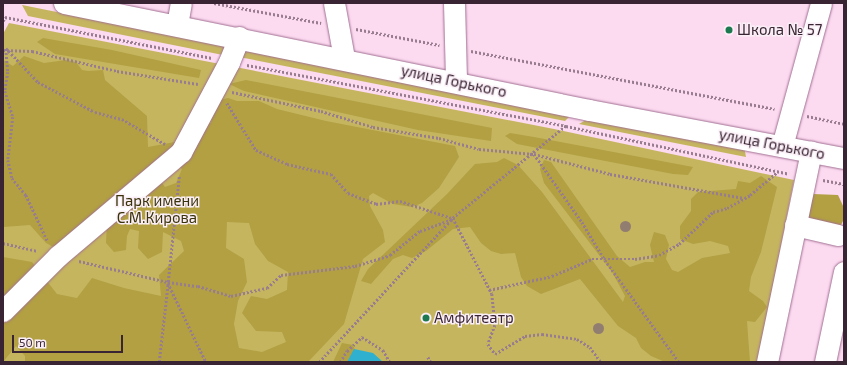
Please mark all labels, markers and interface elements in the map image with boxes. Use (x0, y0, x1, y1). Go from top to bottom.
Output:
place label: Школа № 57 (737, 21, 822, 39)
marker: Школа № 57 (724, 25, 734, 35)
street label: улица Горького (399, 61, 509, 101)
street label: улица Горького (717, 125, 827, 163)
park label: Парк имени С.М.Кирова (115, 191, 199, 226)
place label: Амфитеатр (434, 309, 514, 327)
marker: Амфитеатр (421, 313, 431, 323)
scale bar (14, 327, 125, 353)
text: 50 m (19, 335, 46, 349)

